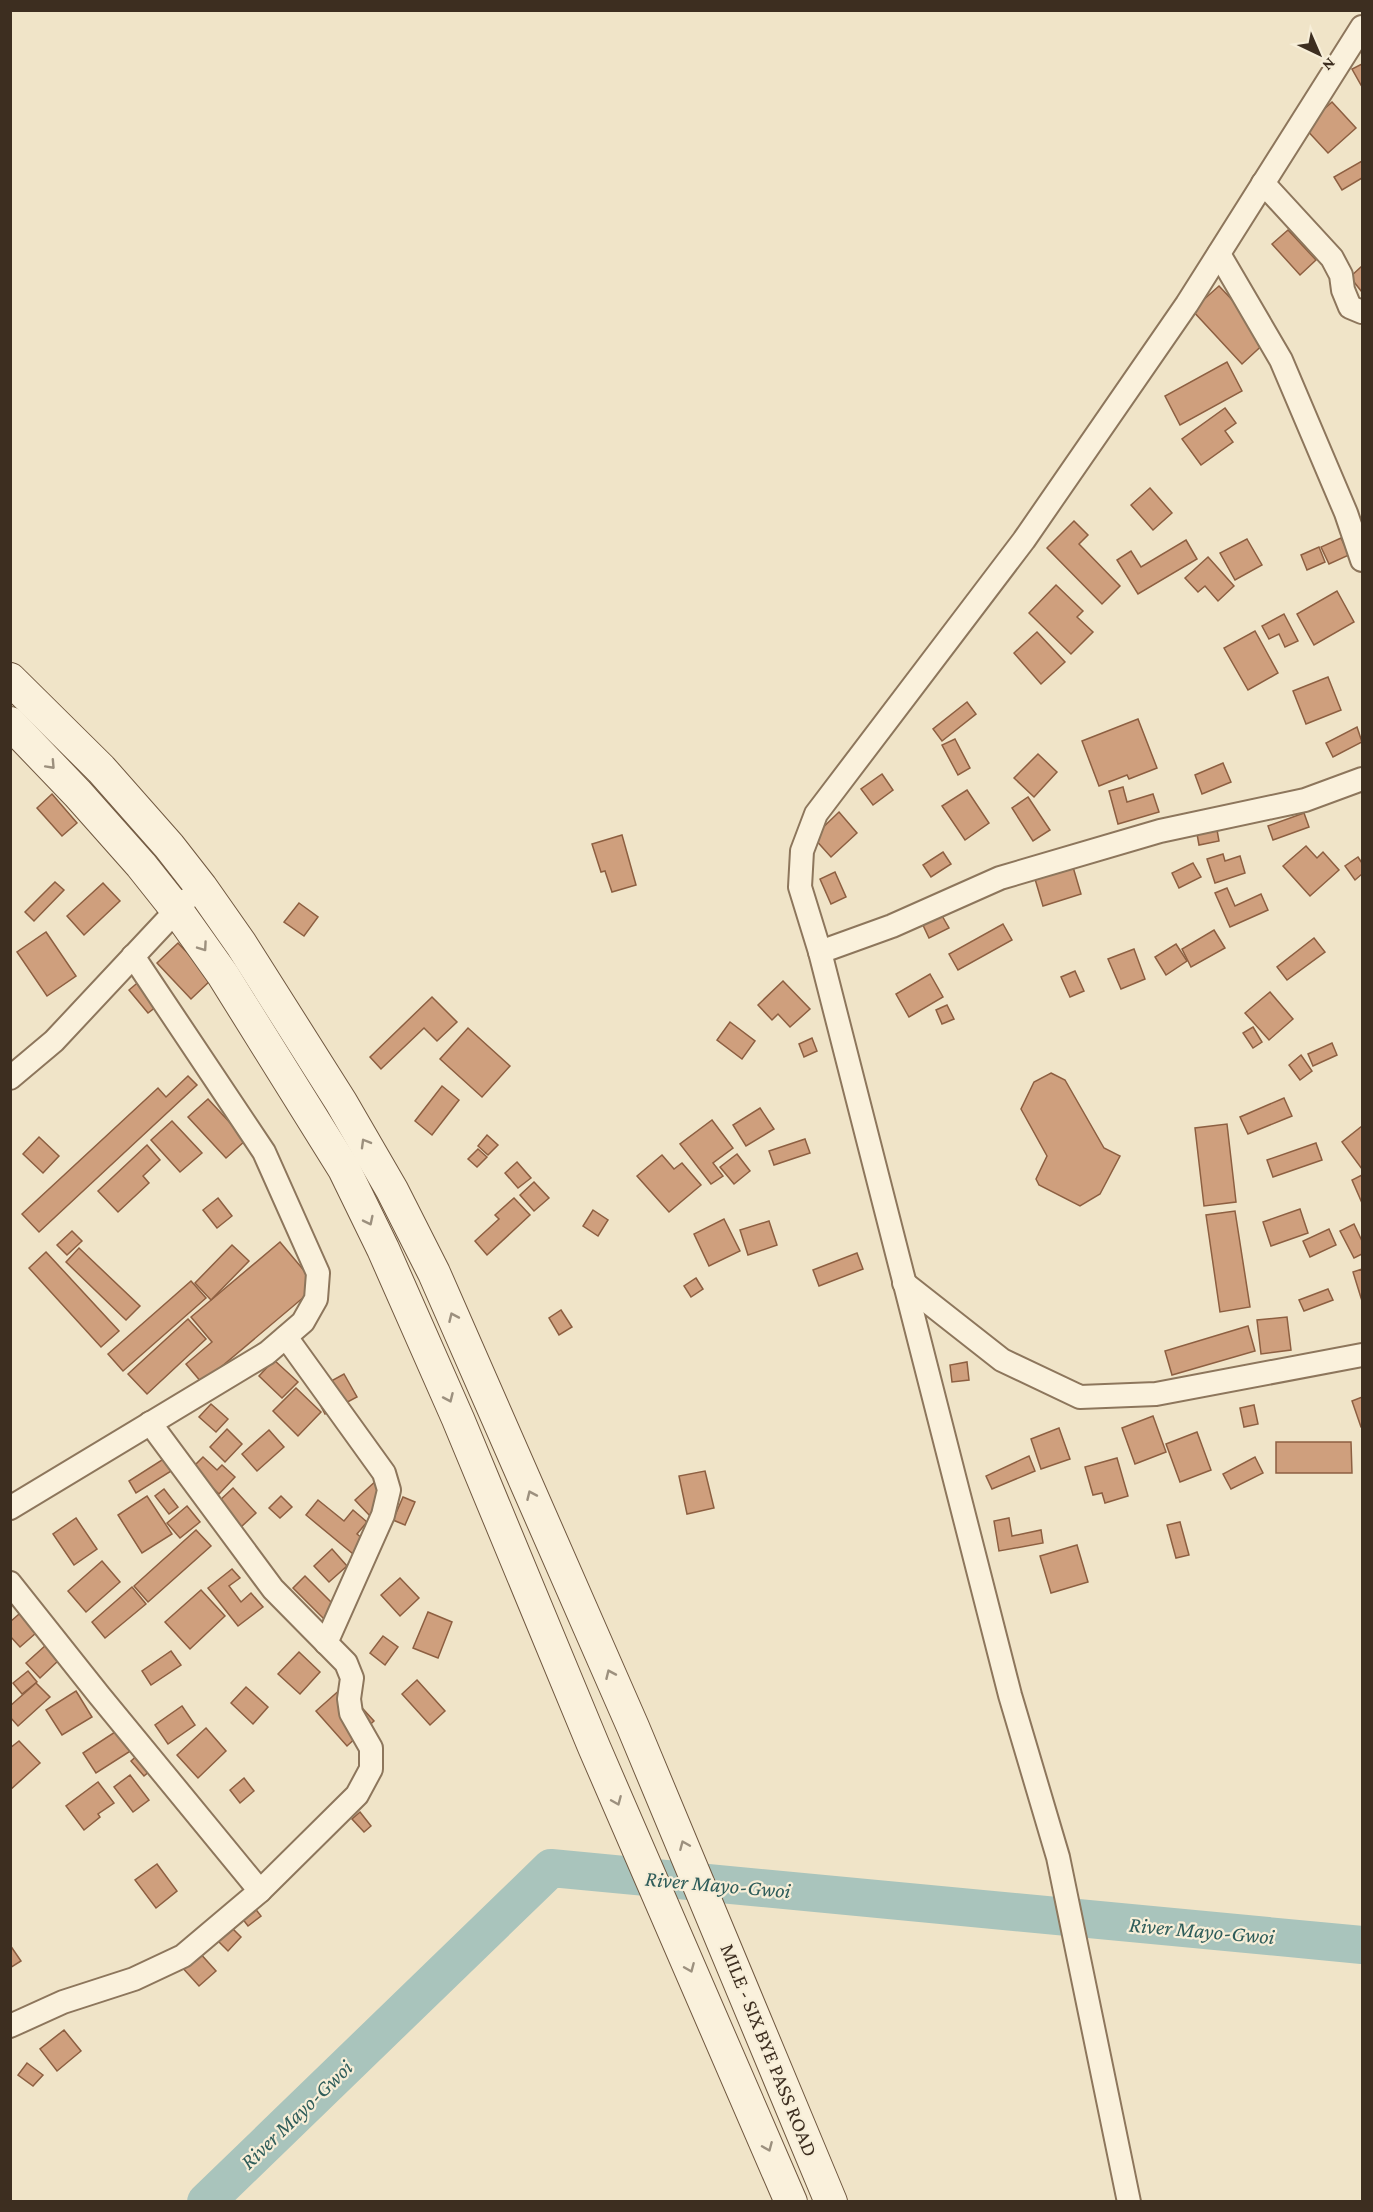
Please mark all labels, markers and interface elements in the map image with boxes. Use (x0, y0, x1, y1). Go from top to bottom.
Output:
north arrow (1289, 24, 1349, 84)
text: N (1319, 55, 1339, 74)
one-way arrow (44, 758, 55, 769)
one-way arrow (195, 940, 206, 951)
one-way arrow (360, 1139, 372, 1149)
one-way arrow (362, 1214, 374, 1225)
one-way arrow (448, 1312, 460, 1323)
one-way arrow (442, 1392, 454, 1403)
one-way arrow (526, 1491, 538, 1502)
one-way arrow (605, 1669, 617, 1680)
one-way arrow (610, 1794, 622, 1805)
one-way arrow (679, 1840, 691, 1851)
water label: River Mayo-Gwoi (644, 1866, 792, 1903)
water label: River Mayo-Gwoi (1128, 1912, 1276, 1949)
street label: MILE - SIX BYE PASS ROAD (715, 1940, 823, 2160)
one-way arrow (683, 1962, 695, 1973)
water label: River Mayo-Gwoi (235, 2055, 358, 2174)
one-way arrow (760, 2141, 772, 2152)

